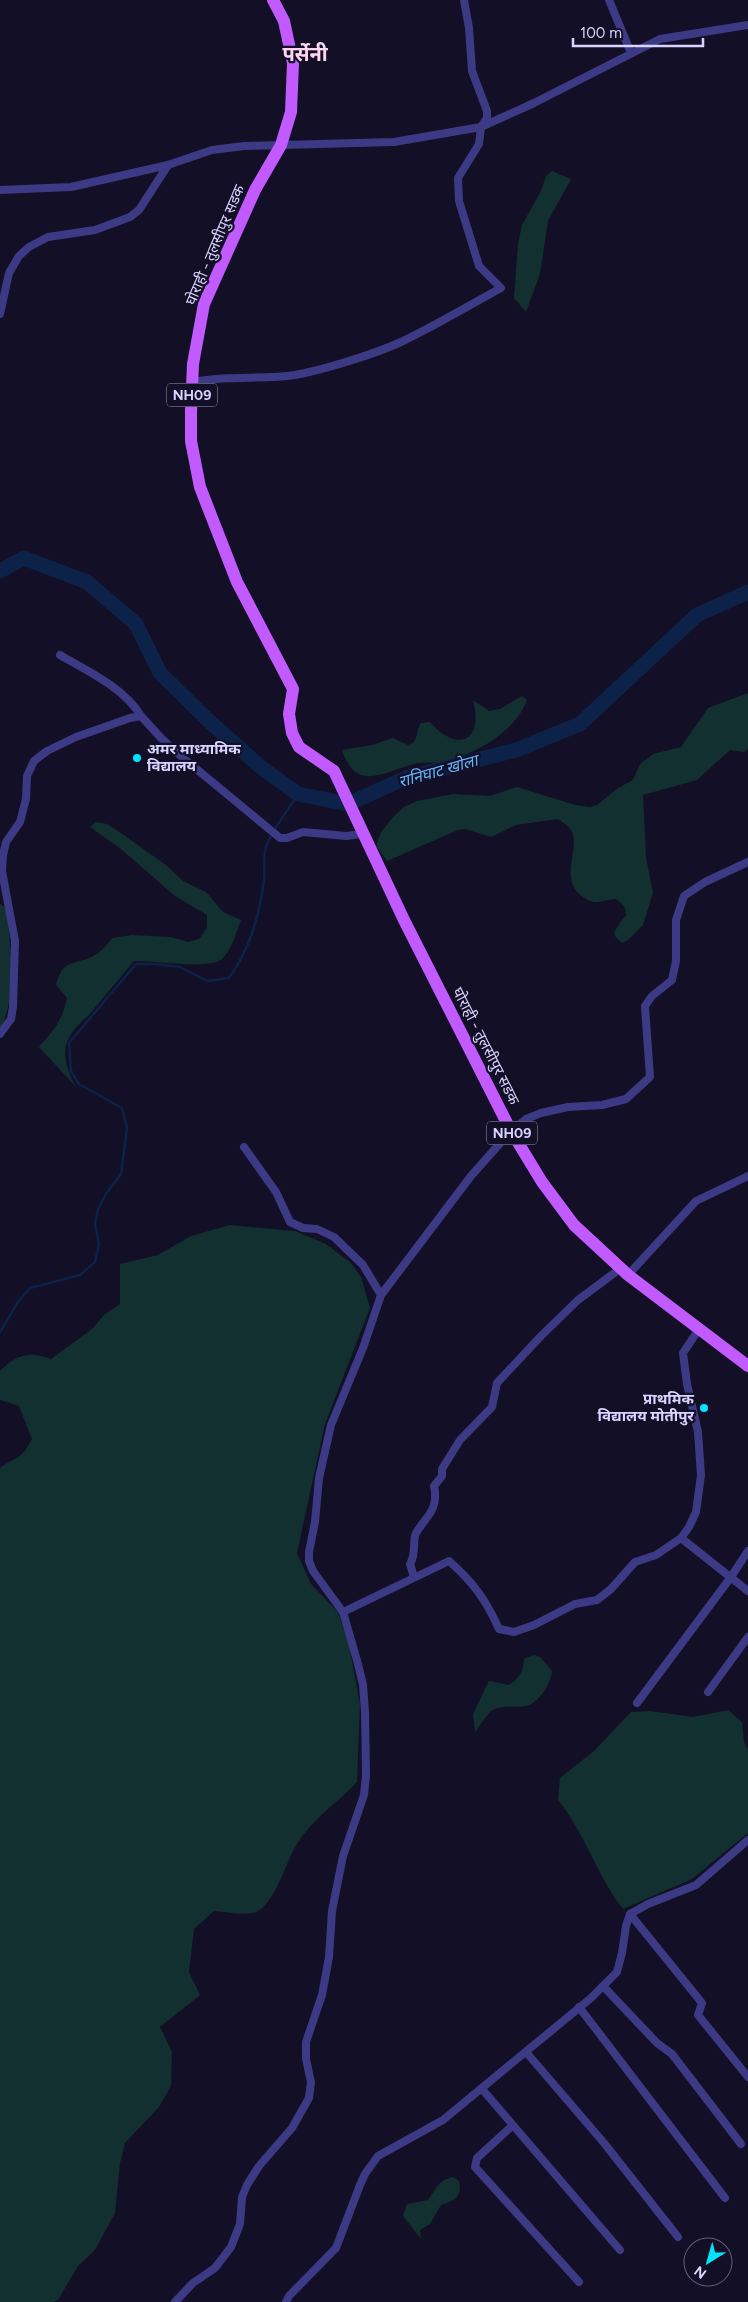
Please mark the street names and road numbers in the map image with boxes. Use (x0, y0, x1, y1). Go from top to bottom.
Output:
street label: घोराही - तुलसीपुर सडक (181, 182, 250, 308)
road number: NH09 (167, 384, 217, 406)
street label: घोराही - तुलसीपुर सडक (448, 984, 524, 1108)
road number: NH09 (487, 1122, 537, 1144)

